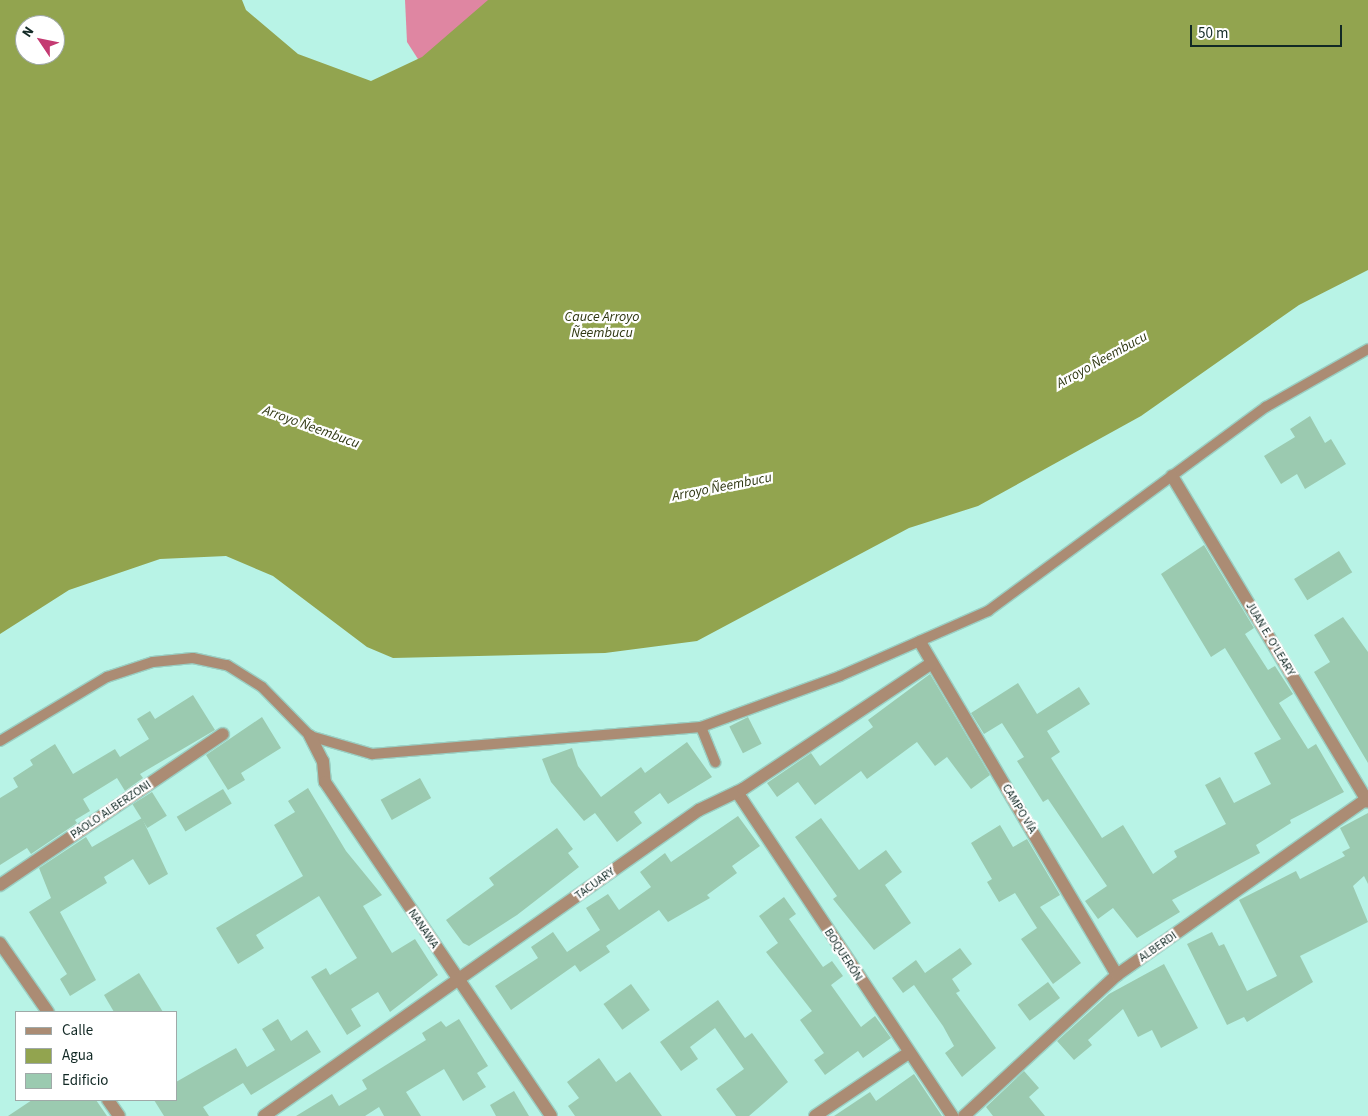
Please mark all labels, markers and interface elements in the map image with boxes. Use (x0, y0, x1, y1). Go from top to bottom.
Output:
north arrow (15, 15, 65, 65)
scale bar (1193, 15, 1346, 47)
text: N (17, 23, 39, 42)
text: 50 m (1198, 23, 1228, 44)
water label: Cauce Arroyo Ñeembucu (565, 309, 639, 342)
water label: Arroyo Ñeembucu (1054, 328, 1150, 392)
water label: Arroyo Ñeembucu (261, 402, 361, 452)
water label: Arroyo Ñeembucu (671, 469, 773, 505)
street label: JUAN E. O'LEARY (1242, 599, 1298, 679)
street label: PAOLO ALBERZONI (68, 778, 154, 842)
street label: CAMPO VÍA (999, 782, 1039, 836)
street label: TACUARY (572, 865, 618, 903)
street label: NANAWA (405, 907, 441, 951)
street label: BOQUERÓN (821, 926, 865, 984)
street label: ALBERDI (1136, 929, 1180, 965)
legend (15, 1011, 178, 1101)
text: Calle (62, 1020, 93, 1041)
text: Agua (62, 1045, 93, 1066)
text: Edificio (62, 1070, 109, 1091)

